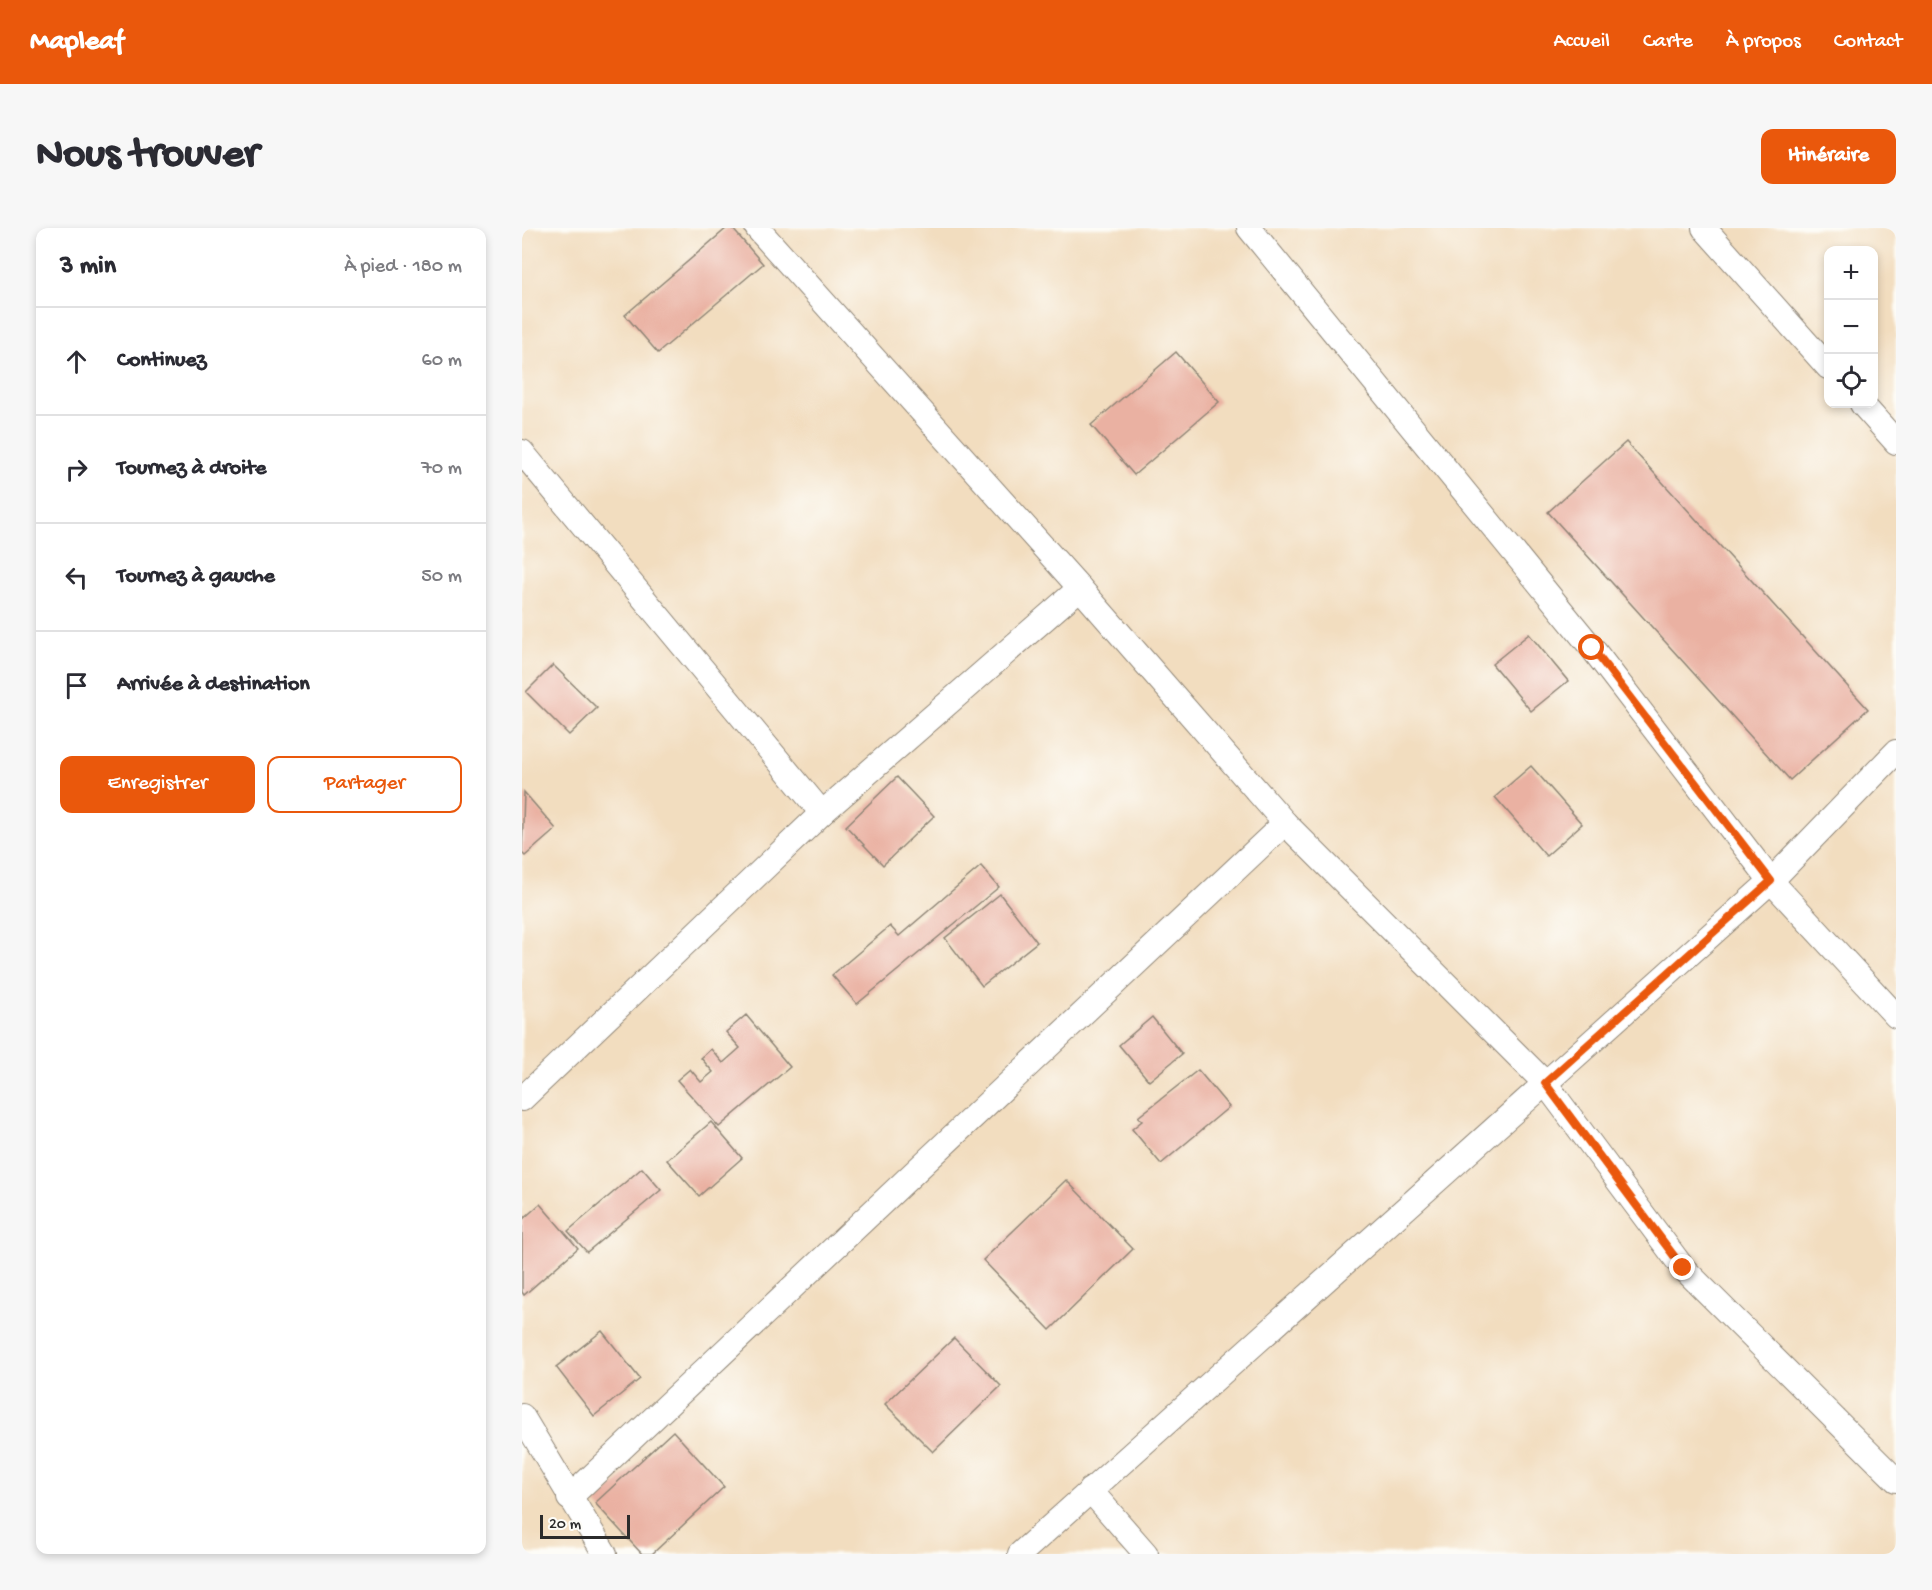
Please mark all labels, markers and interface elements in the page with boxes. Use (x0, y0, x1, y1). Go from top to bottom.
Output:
text: Mapleaf (30, 26, 124, 59)
text: Accueil (1553, 30, 1610, 55)
text: Carte (1643, 30, 1693, 55)
text: À propos (1726, 30, 1801, 55)
text: Contact (1834, 30, 1902, 55)
button: Itinéraire (1761, 129, 1896, 184)
text: Nous trouver (36, 132, 259, 181)
map controls (1824, 246, 1878, 408)
button: + (1824, 246, 1878, 300)
text: 3 min (60, 252, 116, 283)
text: À pied · 180 m (344, 256, 462, 279)
button: − (1824, 300, 1878, 354)
icon: ahead (60, 345, 93, 378)
text: Continuez (117, 348, 206, 374)
text: 60 m (422, 350, 462, 373)
button: locate (1824, 354, 1878, 408)
icon: right (60, 453, 93, 486)
text: Tournez à droite (117, 456, 266, 482)
text: 70 m (421, 458, 462, 481)
icon: left (60, 561, 93, 594)
text: Tournez à gauche (117, 564, 275, 590)
text: 50 m (421, 566, 462, 589)
route start (1578, 634, 1604, 660)
icon: arrive (60, 669, 93, 702)
text: Arrivée à destination (117, 672, 310, 698)
button: Enregistrer (60, 756, 255, 813)
button: Partager (267, 756, 462, 813)
route end (1669, 1254, 1695, 1280)
scale bar (540, 1512, 630, 1540)
text: 20 m (549, 1516, 581, 1535)

